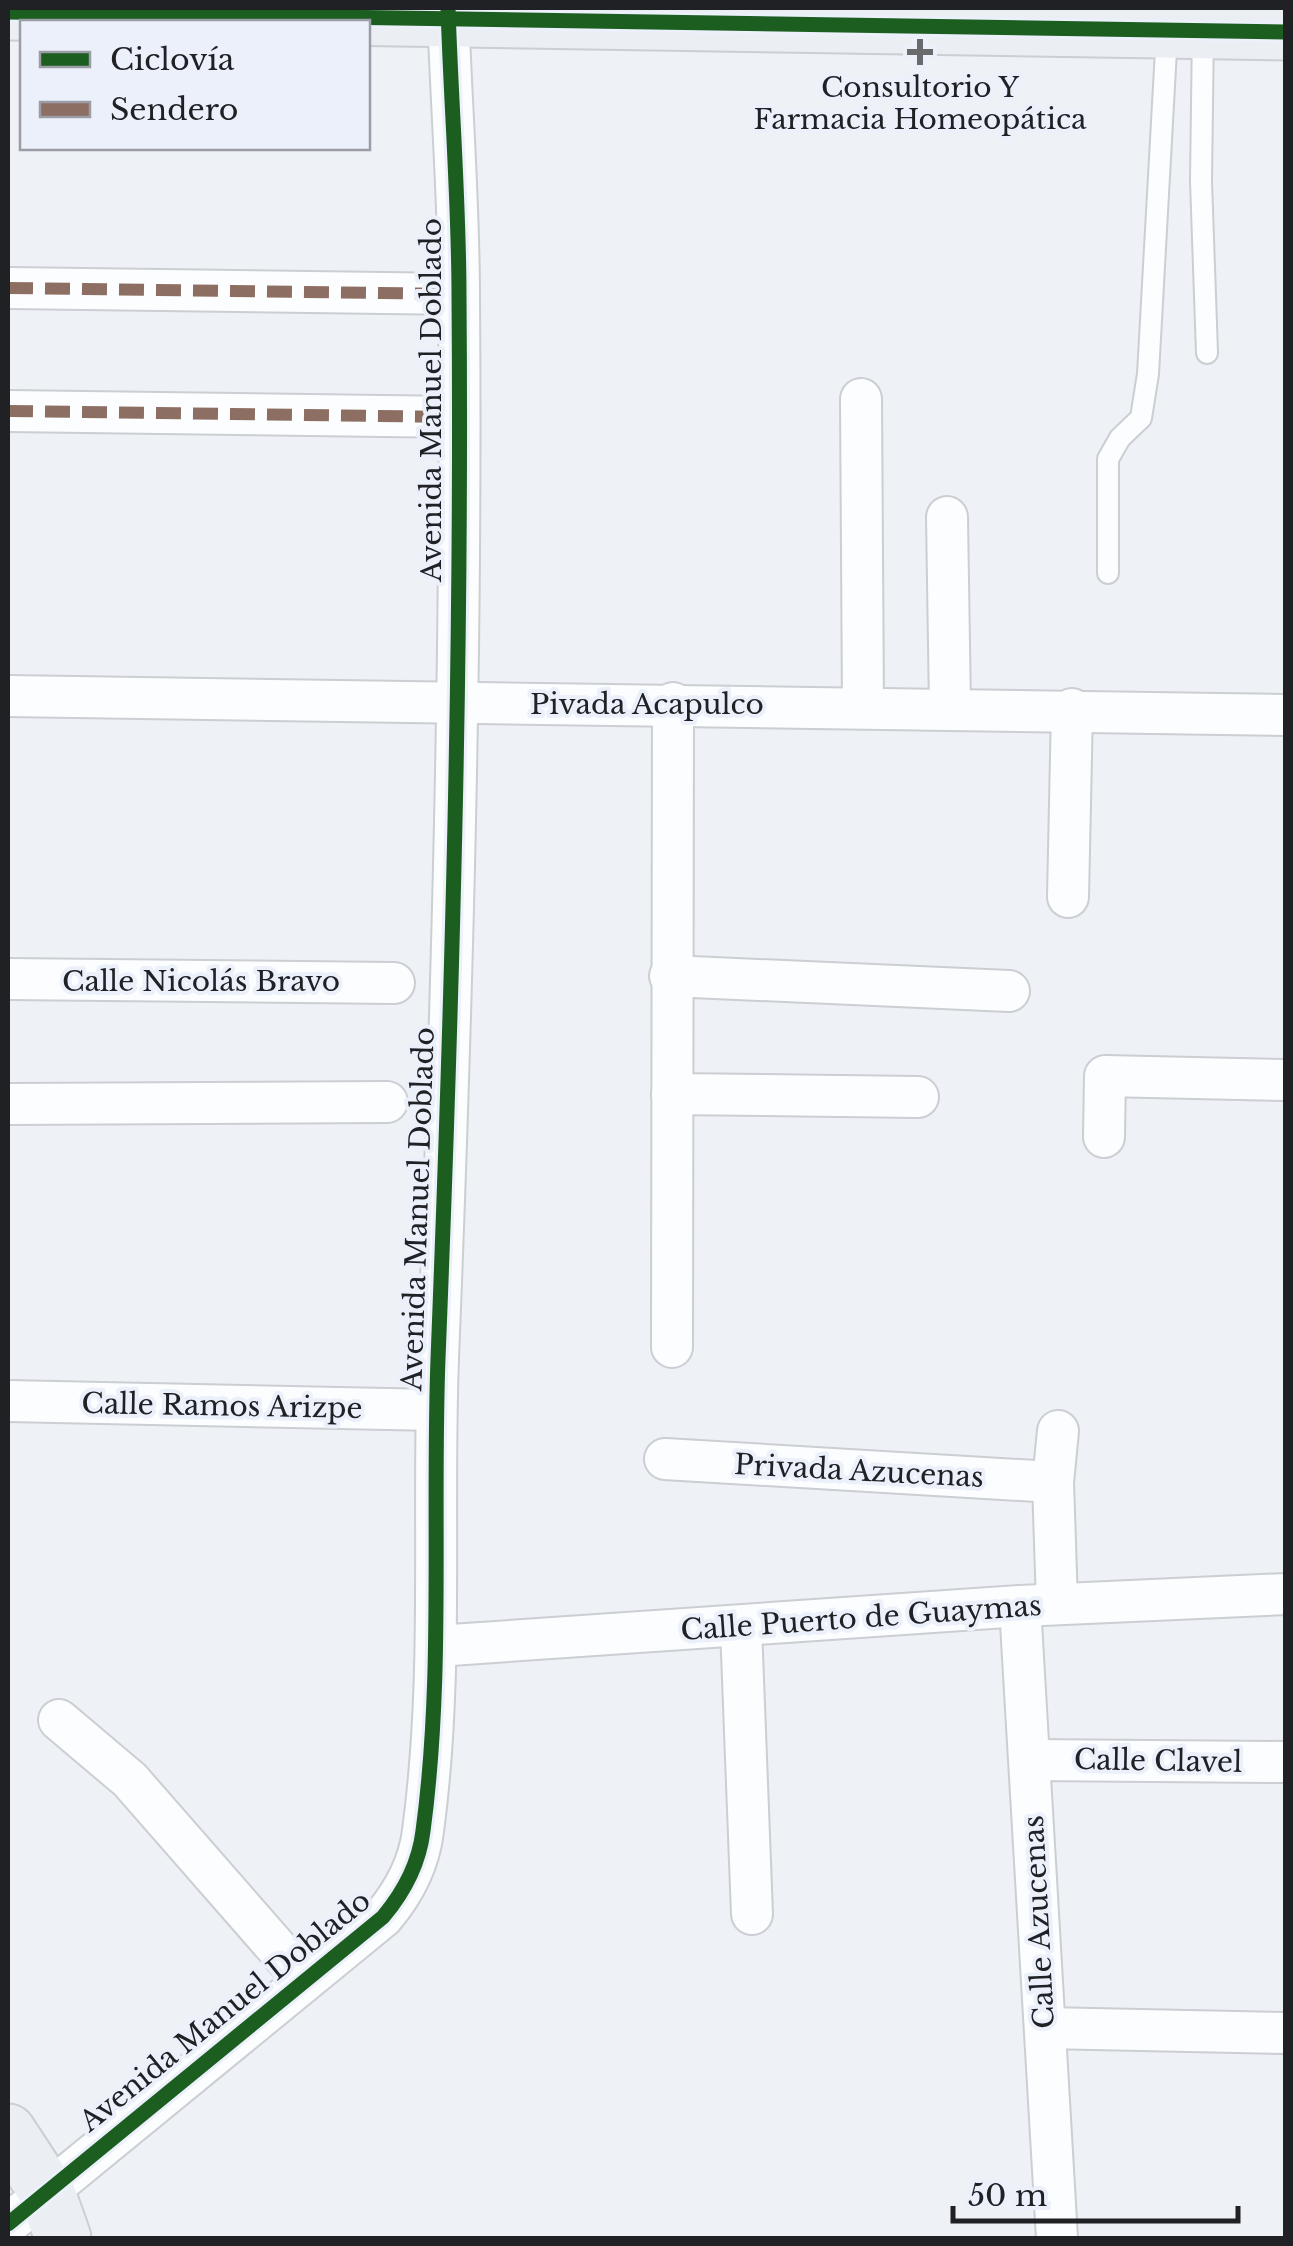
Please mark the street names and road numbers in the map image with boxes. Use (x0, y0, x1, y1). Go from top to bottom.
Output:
street label: Avenida Manuel Doblado (414, 218, 449, 583)
street label: Pivada Acapulco (530, 687, 764, 722)
street label: Calle Nicolás Bravo (62, 964, 340, 999)
street label: Avenida Manuel Doblado (394, 1027, 442, 1392)
street label: Calle Ramos Arizpe (81, 1386, 363, 1426)
street label: Privada Azucenas (733, 1447, 985, 1495)
street label: Calle Puerto de Guaymas (679, 1588, 1043, 1648)
street label: Calle Clavel (1074, 1742, 1242, 1780)
street label: Calle Azucenas (1016, 1814, 1062, 2030)
street label: Avenida Manuel Doblado (72, 1883, 377, 2140)

